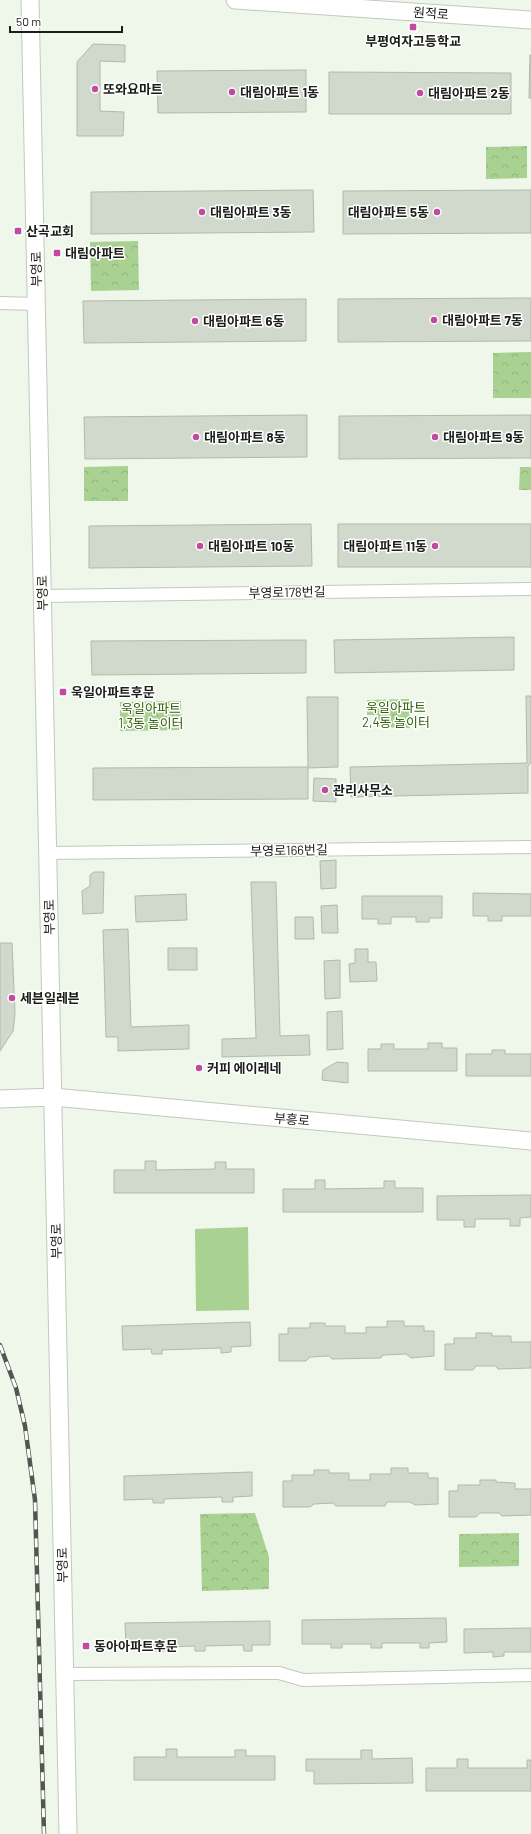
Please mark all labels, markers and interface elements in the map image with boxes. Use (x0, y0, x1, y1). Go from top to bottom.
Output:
street label: 원적로 (413, 4, 449, 22)
scale bar (10, 8, 122, 34)
text: 50 m (16, 14, 41, 28)
marker: 부평여자고등학교 (408, 22, 418, 32)
place label: 부평여자고등학교 (365, 33, 461, 49)
place label: 또와요마트 (103, 81, 163, 97)
marker: 또와요마트 (90, 84, 100, 94)
place label: 대림아파트 1동 (240, 84, 319, 100)
place label: 대림아파트 2동 (428, 85, 510, 101)
marker: 대림아파트 1동 (227, 87, 237, 97)
marker: 대림아파트 2동 (415, 88, 425, 98)
place label: 대림아파트 3동 (210, 204, 291, 220)
place label: 대림아파트 5동 (348, 204, 429, 220)
marker: 대림아파트 3동 (197, 207, 207, 217)
marker: 대림아파트 5동 (432, 207, 442, 217)
place label: 산곡교회 (26, 223, 74, 239)
marker: 산곡교회 (13, 226, 23, 236)
place label: 대림아파트 (65, 245, 125, 261)
marker: 대림아파트 (52, 248, 62, 258)
street label: 부영로 (28, 251, 44, 287)
place label: 대림아파트 7동 (442, 312, 523, 328)
place label: 대림아파트 6동 (203, 313, 284, 329)
marker: 대림아파트 7동 (429, 315, 439, 325)
marker: 대림아파트 6동 (190, 316, 200, 326)
place label: 대림아파트 8동 (204, 429, 285, 445)
place label: 대림아파트 9동 (443, 429, 524, 445)
marker: 대림아파트 8동 (191, 432, 201, 442)
marker: 대림아파트 9동 (430, 432, 440, 442)
place label: 대림아파트 10동 (208, 538, 294, 554)
place label: 대림아파트 11동 (343, 538, 427, 554)
marker: 대림아파트 10동 (195, 541, 205, 551)
marker: 대림아파트 11동 (430, 541, 440, 551)
street label: 부영로 (34, 575, 50, 611)
street label: 부영로178번길 (248, 583, 326, 601)
place label: 욱일아파트후문 (71, 684, 155, 700)
marker: 욱일아파트후문 (58, 687, 68, 697)
park label: 욱일아파트 2,4동 놀이터 (362, 699, 430, 730)
park label: 욱일아파트 1,3동 놀이터 (118, 700, 184, 731)
place label: 관리사무소 (333, 782, 393, 798)
marker: 관리사무소 (320, 785, 330, 795)
street label: 부영로166번길 (250, 841, 328, 859)
street label: 부영로 (41, 899, 57, 935)
place label: 세븐일레븐 (20, 990, 80, 1006)
marker: 세븐일레븐 (7, 993, 17, 1003)
place label: 커피 에이레네 (207, 1060, 281, 1076)
marker: 커피 에이레네 (194, 1063, 204, 1073)
street label: 부흥로 (273, 1109, 311, 1129)
street label: 부영로 (48, 1223, 64, 1259)
street label: 부영로 (54, 1547, 70, 1583)
place label: 동아아파트후문 (94, 1638, 178, 1654)
marker: 동아아파트후문 (81, 1641, 91, 1651)

